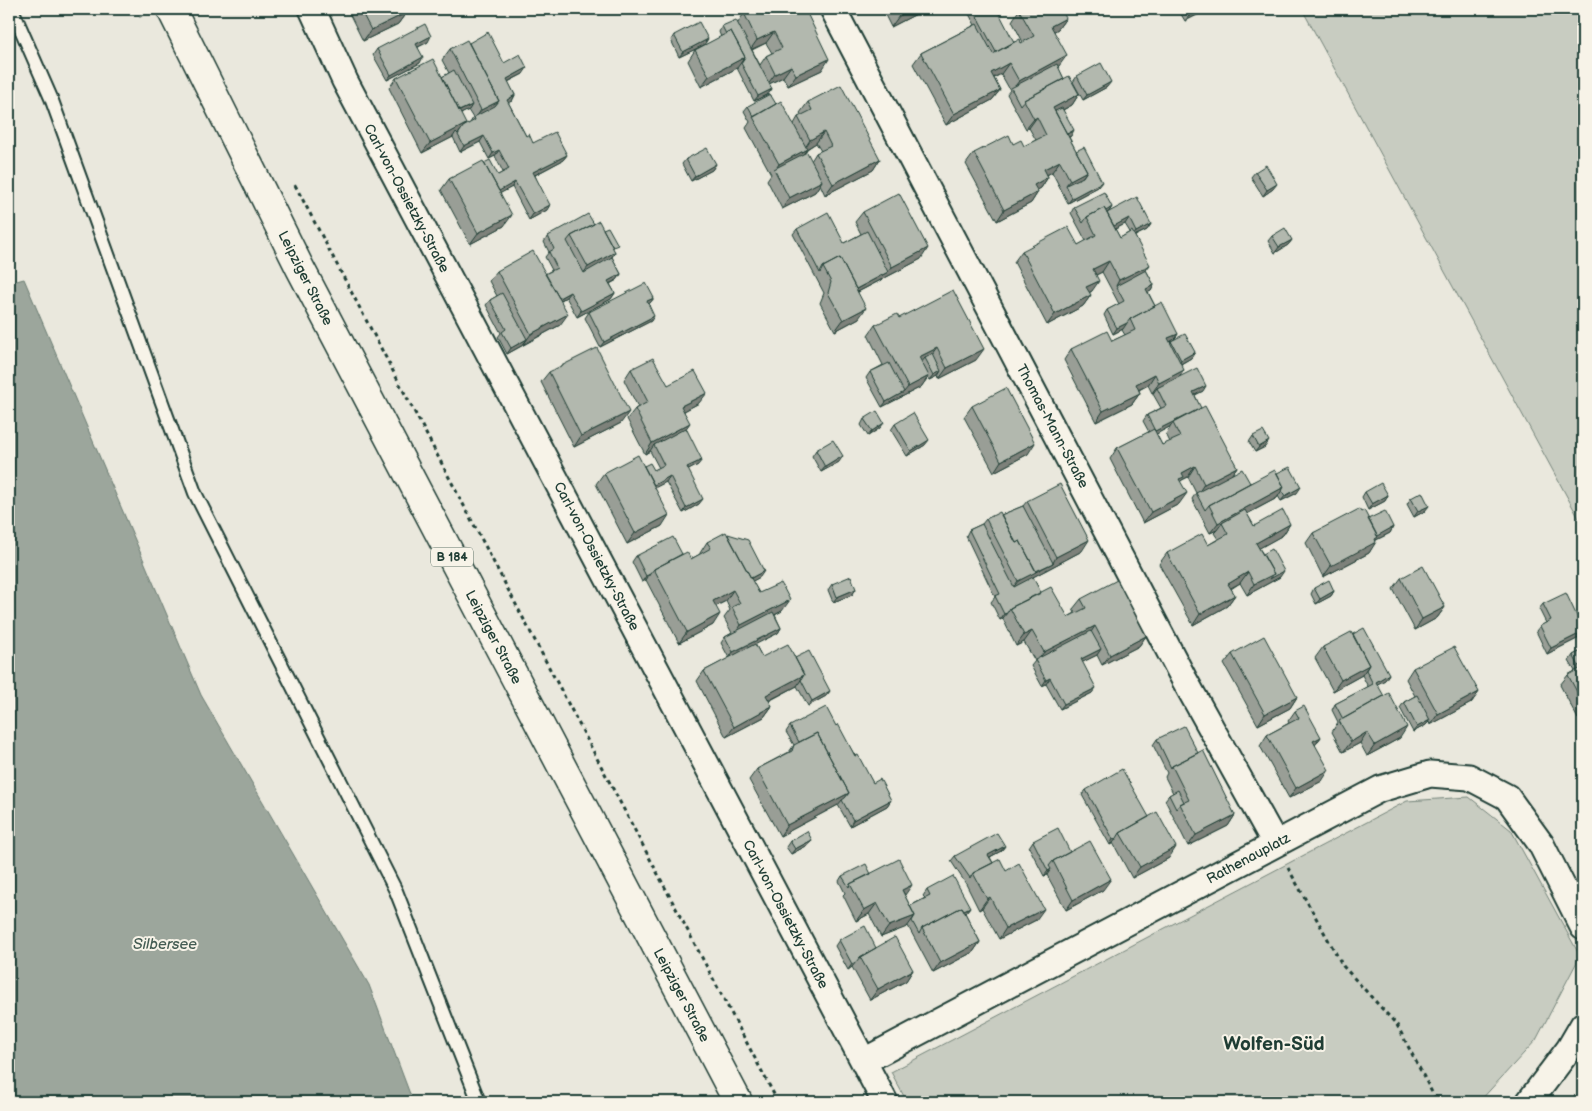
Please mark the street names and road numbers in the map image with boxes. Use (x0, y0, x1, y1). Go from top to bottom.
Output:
street label: Carl-von-Ossietzky-Straße (360, 121, 453, 276)
street label: Leipziger Straße (274, 228, 337, 328)
street label: Thomas-Mann-Straße (1013, 361, 1092, 491)
street label: Carl-von-Ossietzky-Straße (550, 479, 643, 634)
road number: B 184 (431, 548, 473, 566)
street label: Leipziger Straße (462, 587, 525, 687)
street label: Rathenauplatz (1204, 829, 1293, 888)
street label: Carl-von-Ossietzky-Straße (739, 837, 832, 992)
street label: Leipziger Straße (650, 945, 713, 1045)

